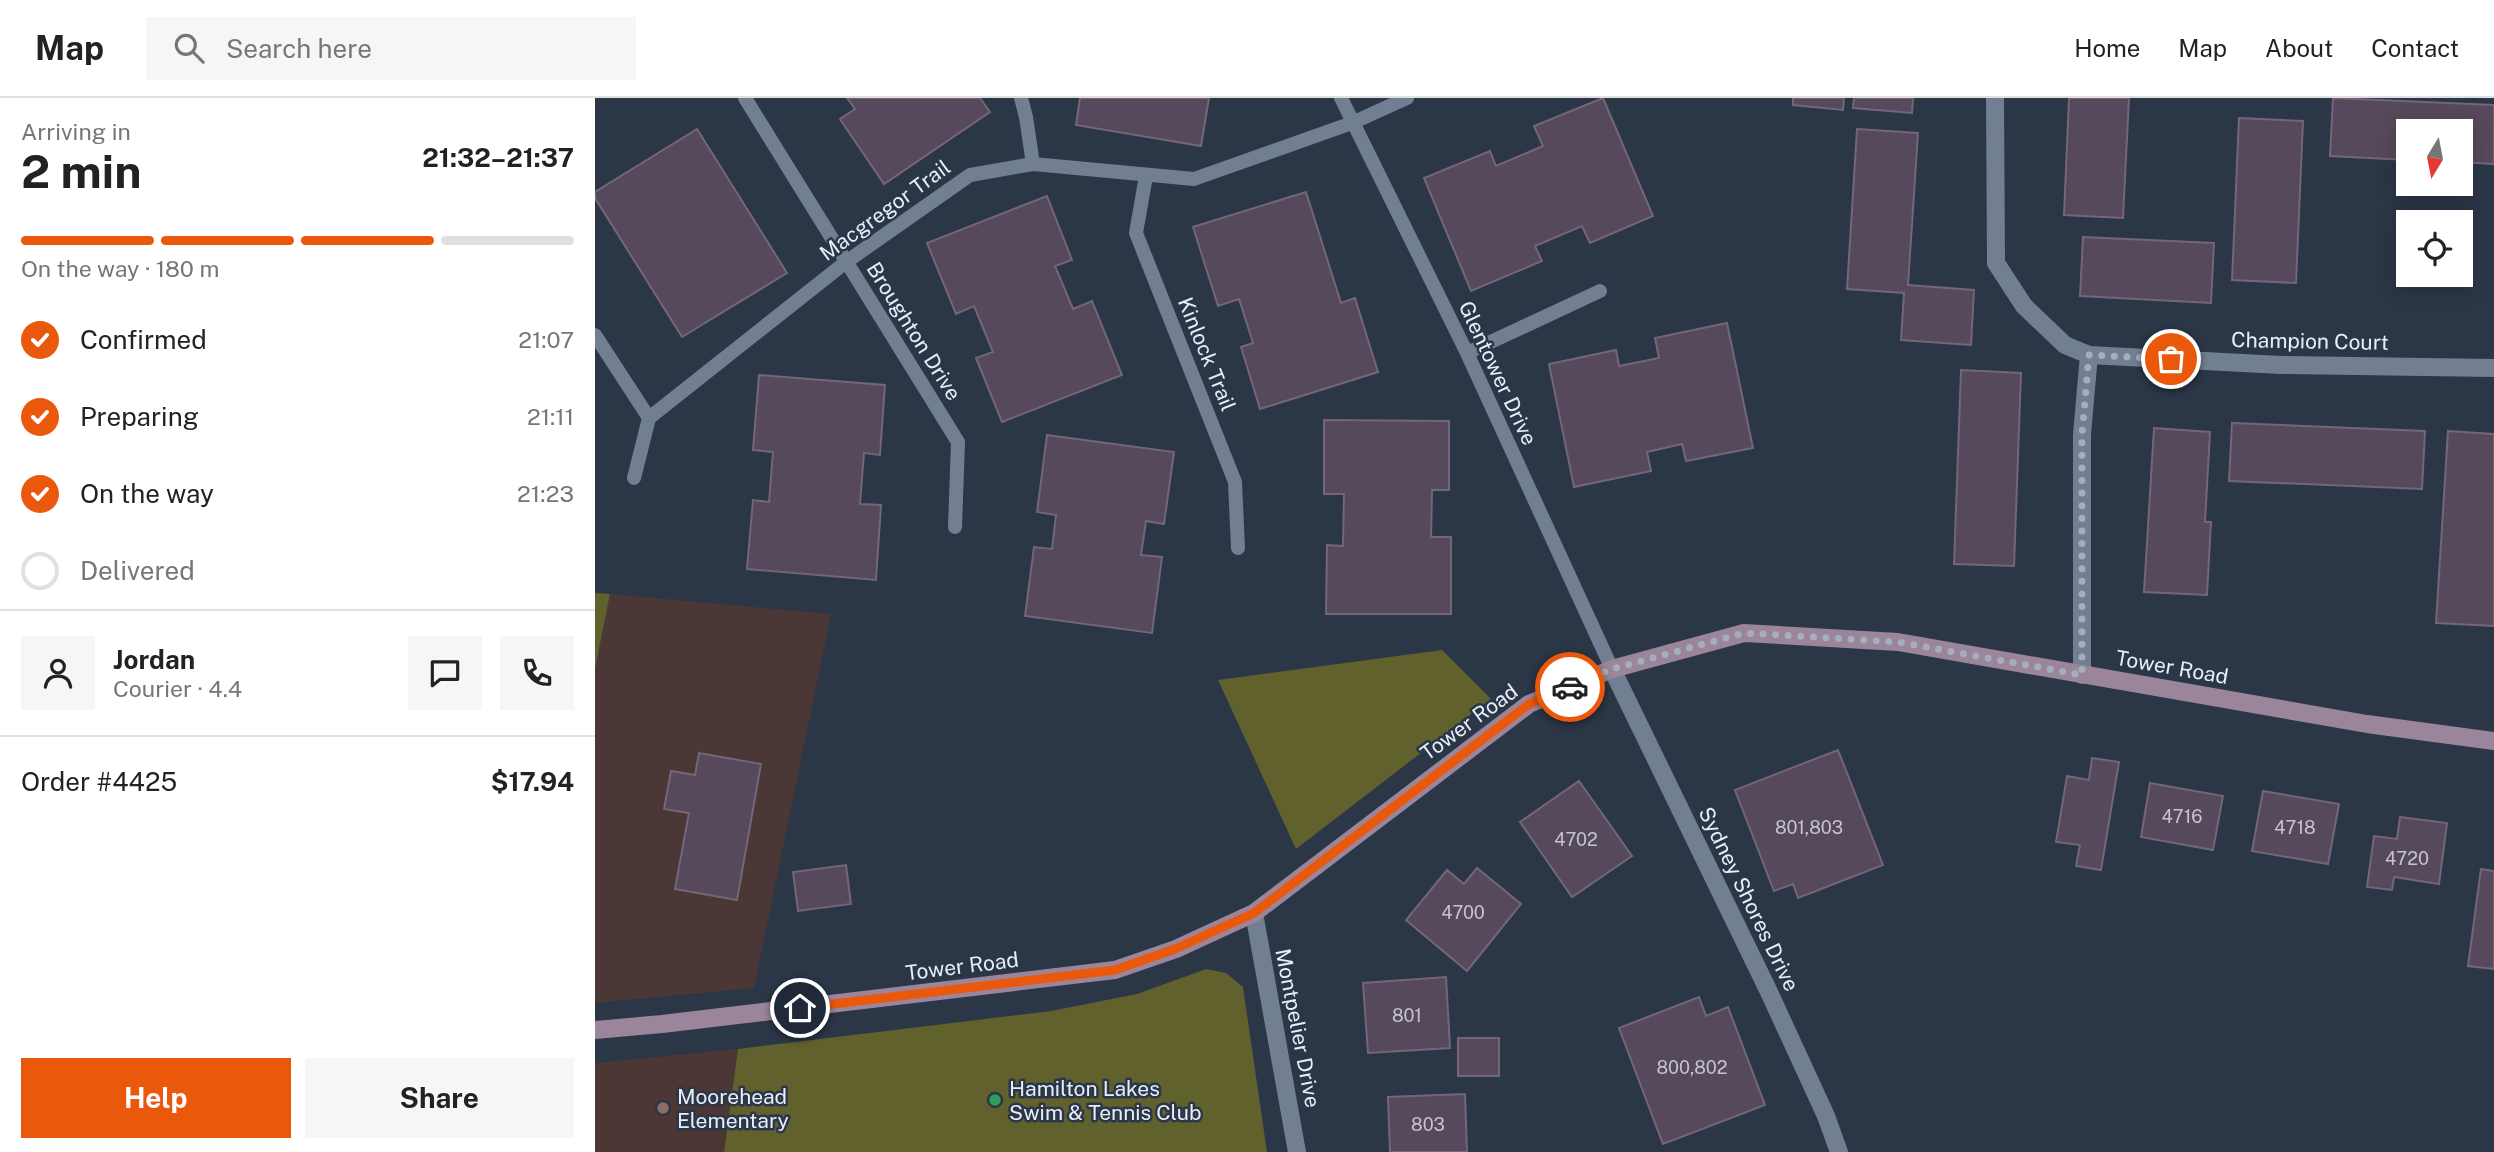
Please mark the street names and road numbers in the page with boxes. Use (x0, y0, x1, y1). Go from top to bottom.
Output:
street label: Macgregor Trail (815, 154, 955, 266)
street label: Broughton Drive (862, 257, 966, 405)
street label: Kinlock Trail (1173, 293, 1241, 415)
street label: Glentower Drive (1454, 297, 1542, 449)
street label: Champion Court (2231, 327, 2389, 355)
street label: Tower Road (2114, 645, 2230, 689)
street label: Tower Road (1416, 678, 1522, 766)
street label: Sydney Shores Drive (1694, 803, 1804, 995)
street label: Montpelier Drive (1270, 946, 1326, 1110)
street label: Tower Road (904, 947, 1020, 985)

